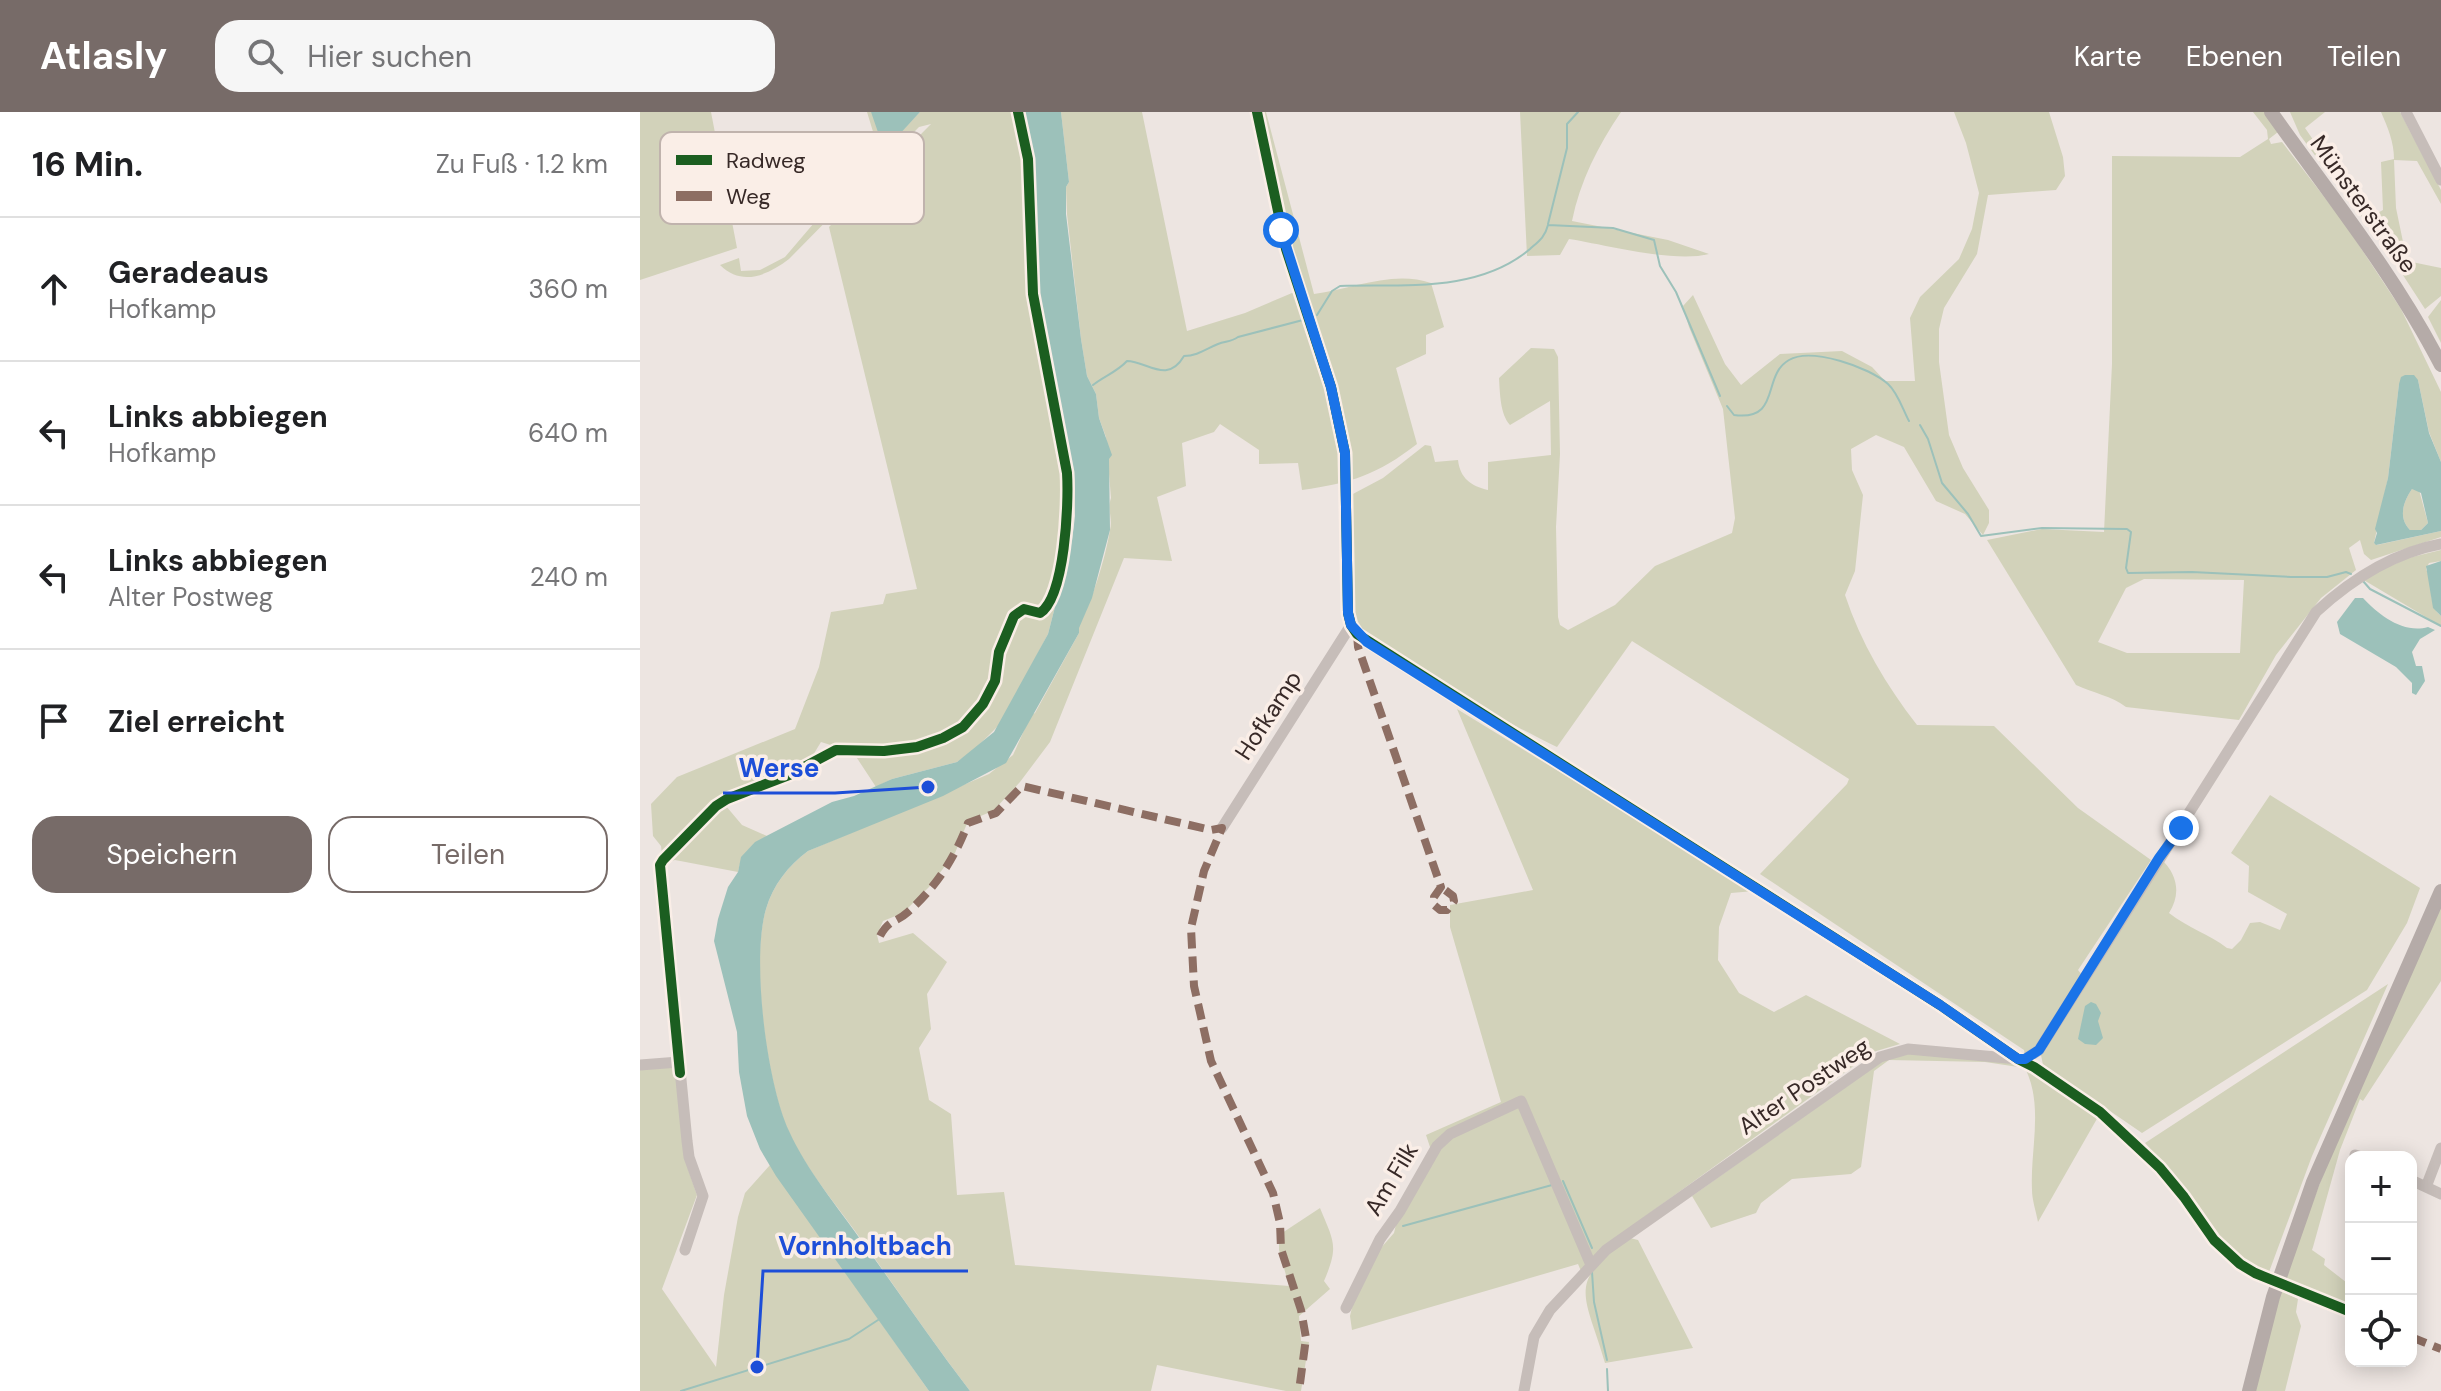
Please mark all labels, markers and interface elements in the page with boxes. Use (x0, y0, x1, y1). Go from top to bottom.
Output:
search box (215, 20, 775, 92)
text: Atlasly (40, 31, 167, 81)
icon: search (243, 34, 287, 78)
text: Hier suchen (307, 37, 472, 76)
text: Karte (2074, 38, 2142, 75)
text: Ebenen (2186, 38, 2283, 75)
text: Teilen (2327, 38, 2401, 75)
street label: Münsterstraße (2304, 129, 2424, 279)
legend (660, 132, 924, 224)
text: 16 Min. (32, 142, 143, 187)
text: Radweg (726, 146, 806, 175)
text: Zu Fuß · 1.2 km (436, 147, 608, 181)
text: Weg (726, 182, 771, 211)
route start (1263, 212, 1299, 248)
text: Geradeaus (108, 253, 269, 292)
icon: ahead (32, 267, 76, 311)
text: 360 m (528, 272, 608, 306)
text: Hofkamp (108, 292, 217, 326)
text: Links abbiegen (108, 397, 328, 436)
icon: left (32, 411, 76, 455)
text: 640 m (528, 416, 608, 450)
text: Hofkamp (108, 436, 217, 470)
text: Links abbiegen (108, 541, 328, 580)
icon: left (32, 555, 76, 599)
text: 240 m (530, 560, 608, 594)
text: Alter Postweg (108, 580, 273, 614)
street label: Hofkamp (1228, 665, 1308, 765)
icon: arrive (32, 699, 76, 743)
text: Ziel erreicht (108, 702, 285, 741)
callout: Werse (723, 743, 835, 793)
text: Werse (739, 751, 819, 785)
route end (2163, 810, 2199, 846)
button: Speichern (32, 816, 312, 893)
button: Teilen (328, 816, 608, 893)
street label: Alter Postweg (1732, 1031, 1876, 1141)
street label: Am Filk (1357, 1137, 1425, 1221)
map controls (2345, 1151, 2417, 1367)
button: + (2345, 1151, 2417, 1223)
callout: Vornholtbach (763, 1221, 968, 1271)
button: − (2345, 1223, 2417, 1295)
text: Vornholtbach (778, 1229, 952, 1263)
button: locate (2345, 1295, 2417, 1367)

